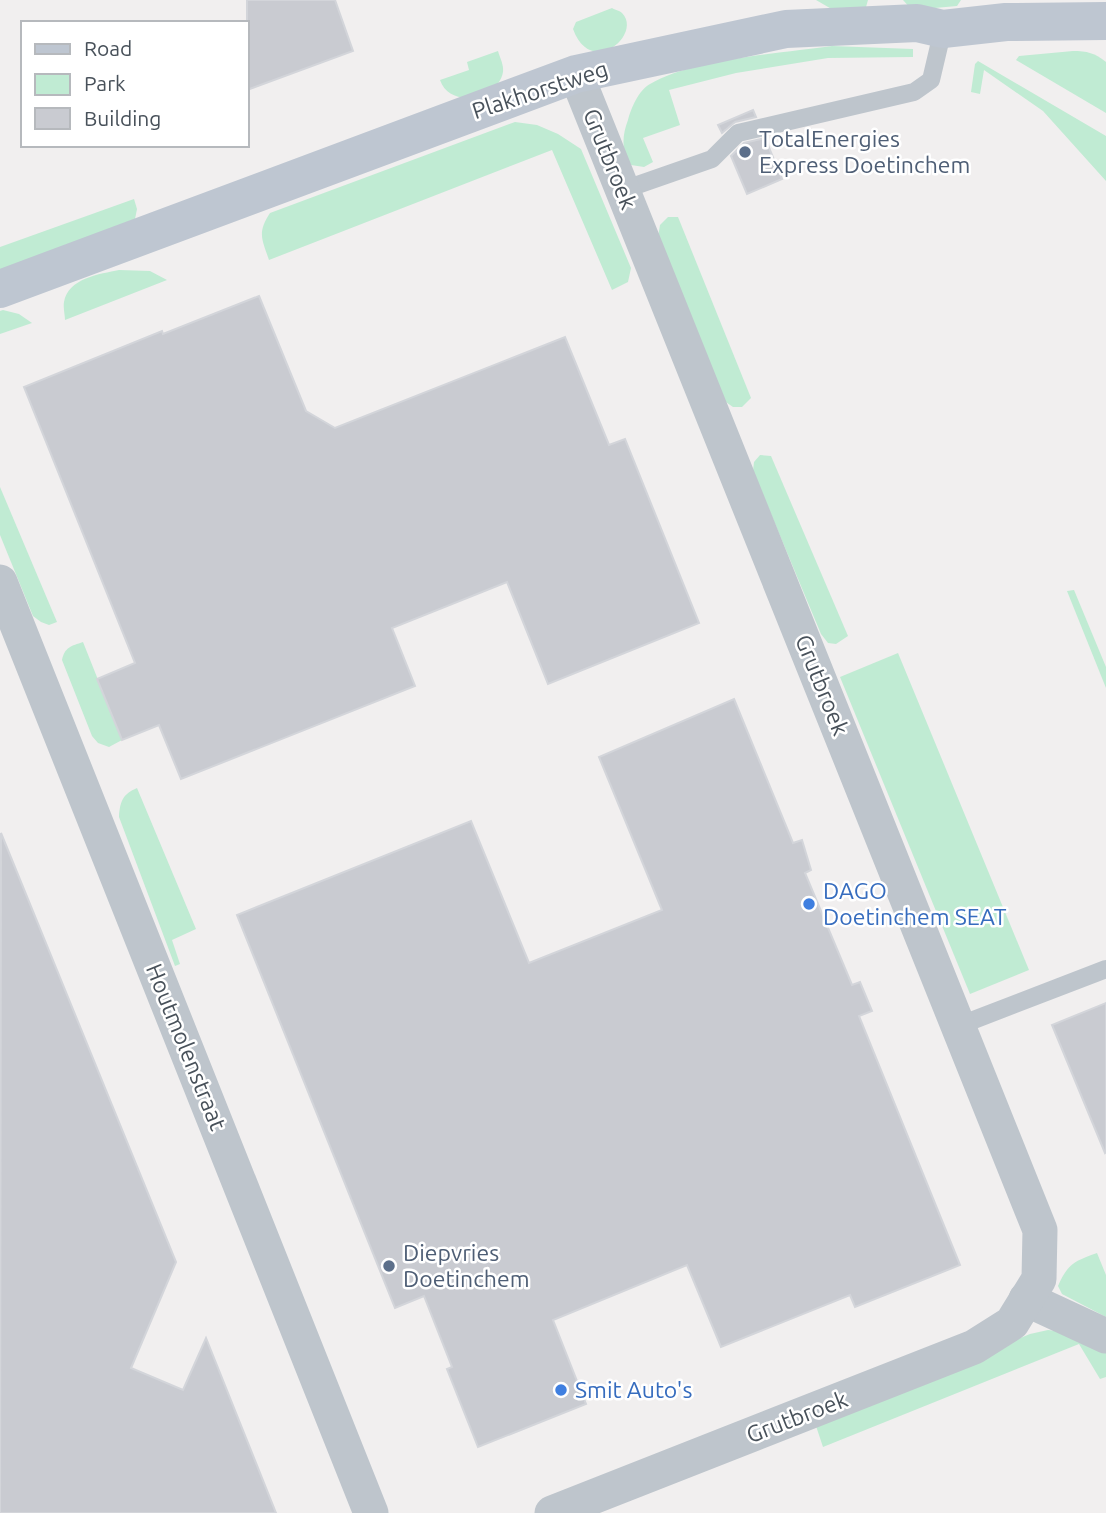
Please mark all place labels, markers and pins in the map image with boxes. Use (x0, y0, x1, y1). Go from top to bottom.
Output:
place label: TotalEnergies Express Doetinchem (759, 126, 970, 177)
marker: TotalEnergies Express Doetinchem (737, 144, 753, 160)
place label: DAGO Doetinchem SEAT (823, 878, 1007, 929)
marker: DAGO Doetinchem SEAT (801, 896, 817, 912)
place label: Diepvries Doetinchem (403, 1240, 530, 1291)
marker: Diepvries Doetinchem (381, 1258, 397, 1274)
place label: Smit Auto's (575, 1377, 692, 1402)
marker: Smit Auto's (553, 1382, 569, 1398)

